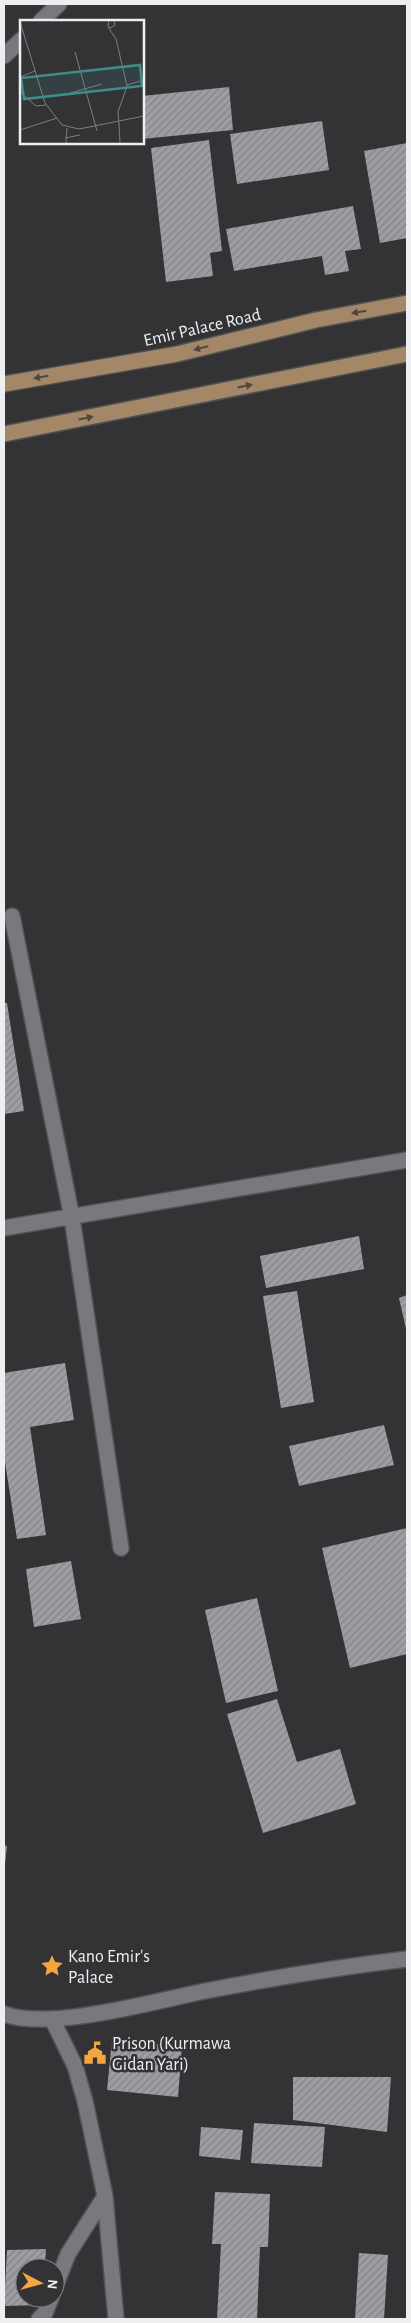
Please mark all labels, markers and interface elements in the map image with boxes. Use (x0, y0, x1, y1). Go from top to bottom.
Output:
inset map (20, 20, 144, 144)
street label: Emir Palace Road (142, 306, 263, 350)
one-way arrow (351, 308, 367, 316)
one-way arrow (193, 344, 208, 352)
one-way arrow (33, 374, 49, 382)
one-way arrow (238, 382, 253, 390)
one-way arrow (78, 414, 93, 422)
place label: Kano Emir's Palace (68, 1948, 150, 1987)
place icon: Kano Emir's Palace (39, 1953, 65, 1979)
place label: Prison (Kurmawa Gidan Yari) (112, 2035, 231, 2074)
public building icon: Prison (Kurmawa Gidan Yari) (82, 2040, 108, 2066)
north arrow (15, 2258, 65, 2308)
text: N (44, 2279, 59, 2290)

